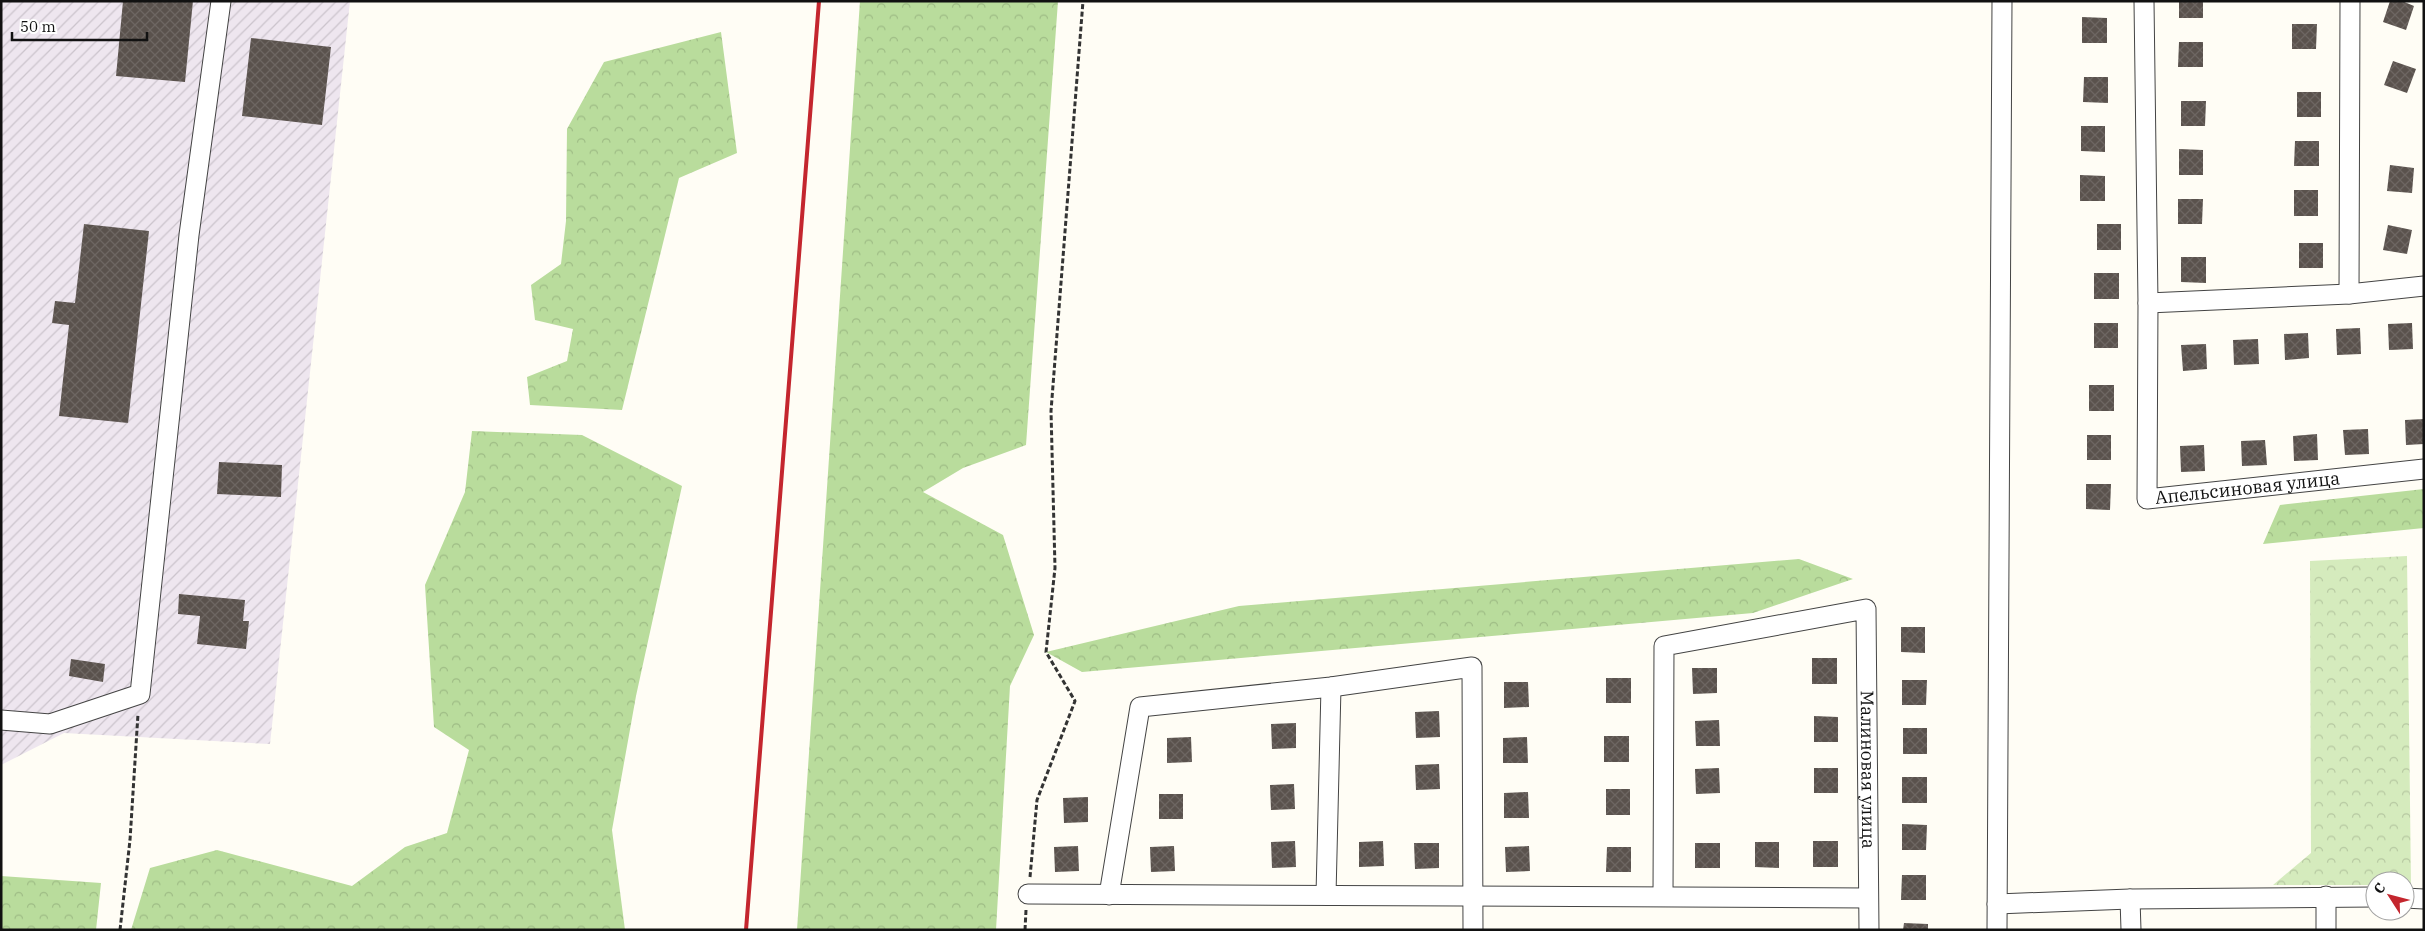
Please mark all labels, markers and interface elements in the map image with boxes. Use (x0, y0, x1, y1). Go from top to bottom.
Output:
scale bar (12, 10, 148, 42)
text: 50 m (20, 17, 56, 36)
street label: Апельсиновая улица (2154, 466, 2341, 509)
street label: Малиновая улица (1856, 690, 1880, 849)
north arrow (2365, 871, 2415, 921)
text: С (2369, 879, 2390, 897)

